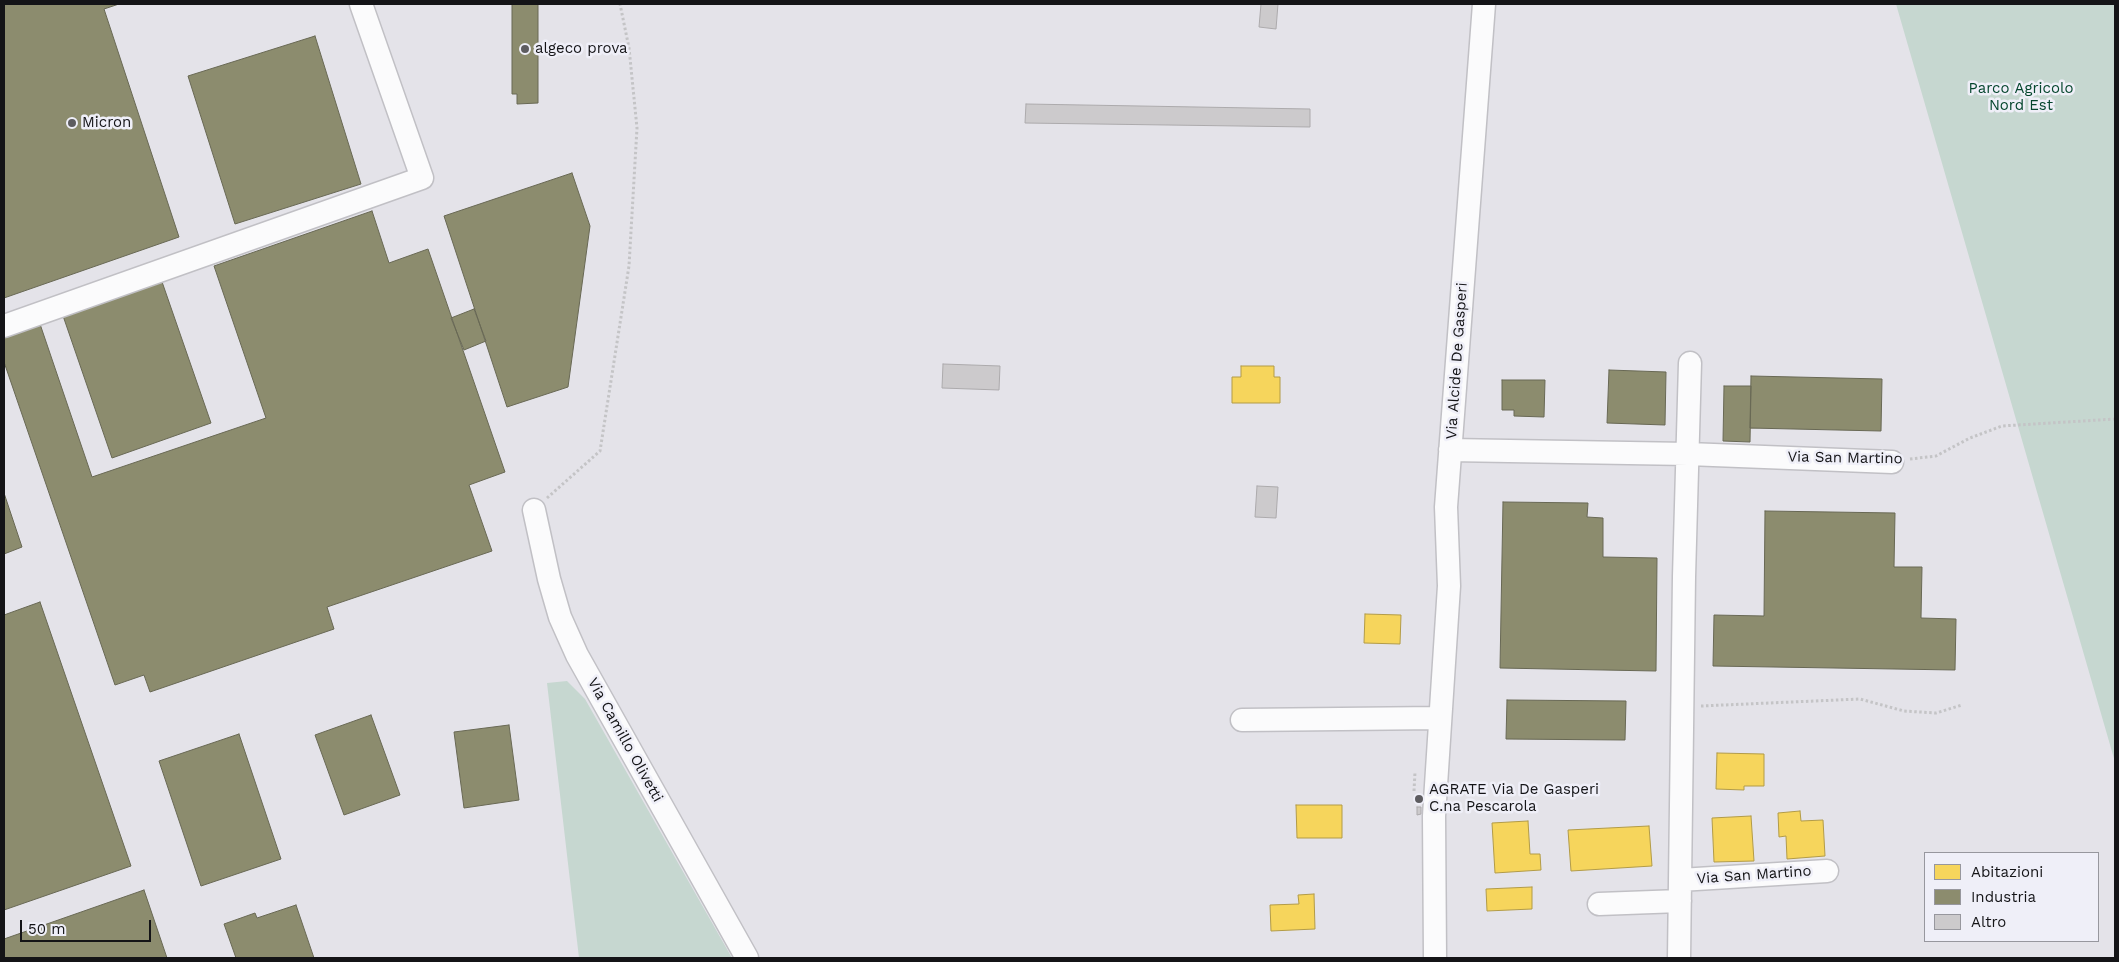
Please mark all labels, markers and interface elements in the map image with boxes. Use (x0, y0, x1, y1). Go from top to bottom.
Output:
place label: algeco prova (535, 40, 628, 58)
marker: algeco prova (519, 43, 531, 55)
park label: Parco Agricolo Nord Est (1968, 80, 2074, 115)
place label: Micron (82, 114, 131, 132)
marker: Micron (66, 117, 78, 129)
street label: Via Alcide De Gasperi (1443, 282, 1471, 440)
street label: Via San Martino (1787, 448, 1903, 468)
street label: Via Camillo Olivetti (583, 675, 667, 805)
place label: AGRATE Via De Gasperi C.na Pescarola (1429, 781, 1599, 816)
marker: AGRATE Via De Gasperi C.na Pescarola (1413, 793, 1425, 805)
legend (1924, 852, 2099, 942)
street label: Via San Martino (1696, 862, 1812, 888)
text: Abitazioni (1971, 863, 2043, 881)
text: Industria (1971, 888, 2036, 906)
scale bar (22, 910, 154, 942)
text: Altro (1971, 913, 2006, 931)
text: 50 m (28, 920, 65, 938)

